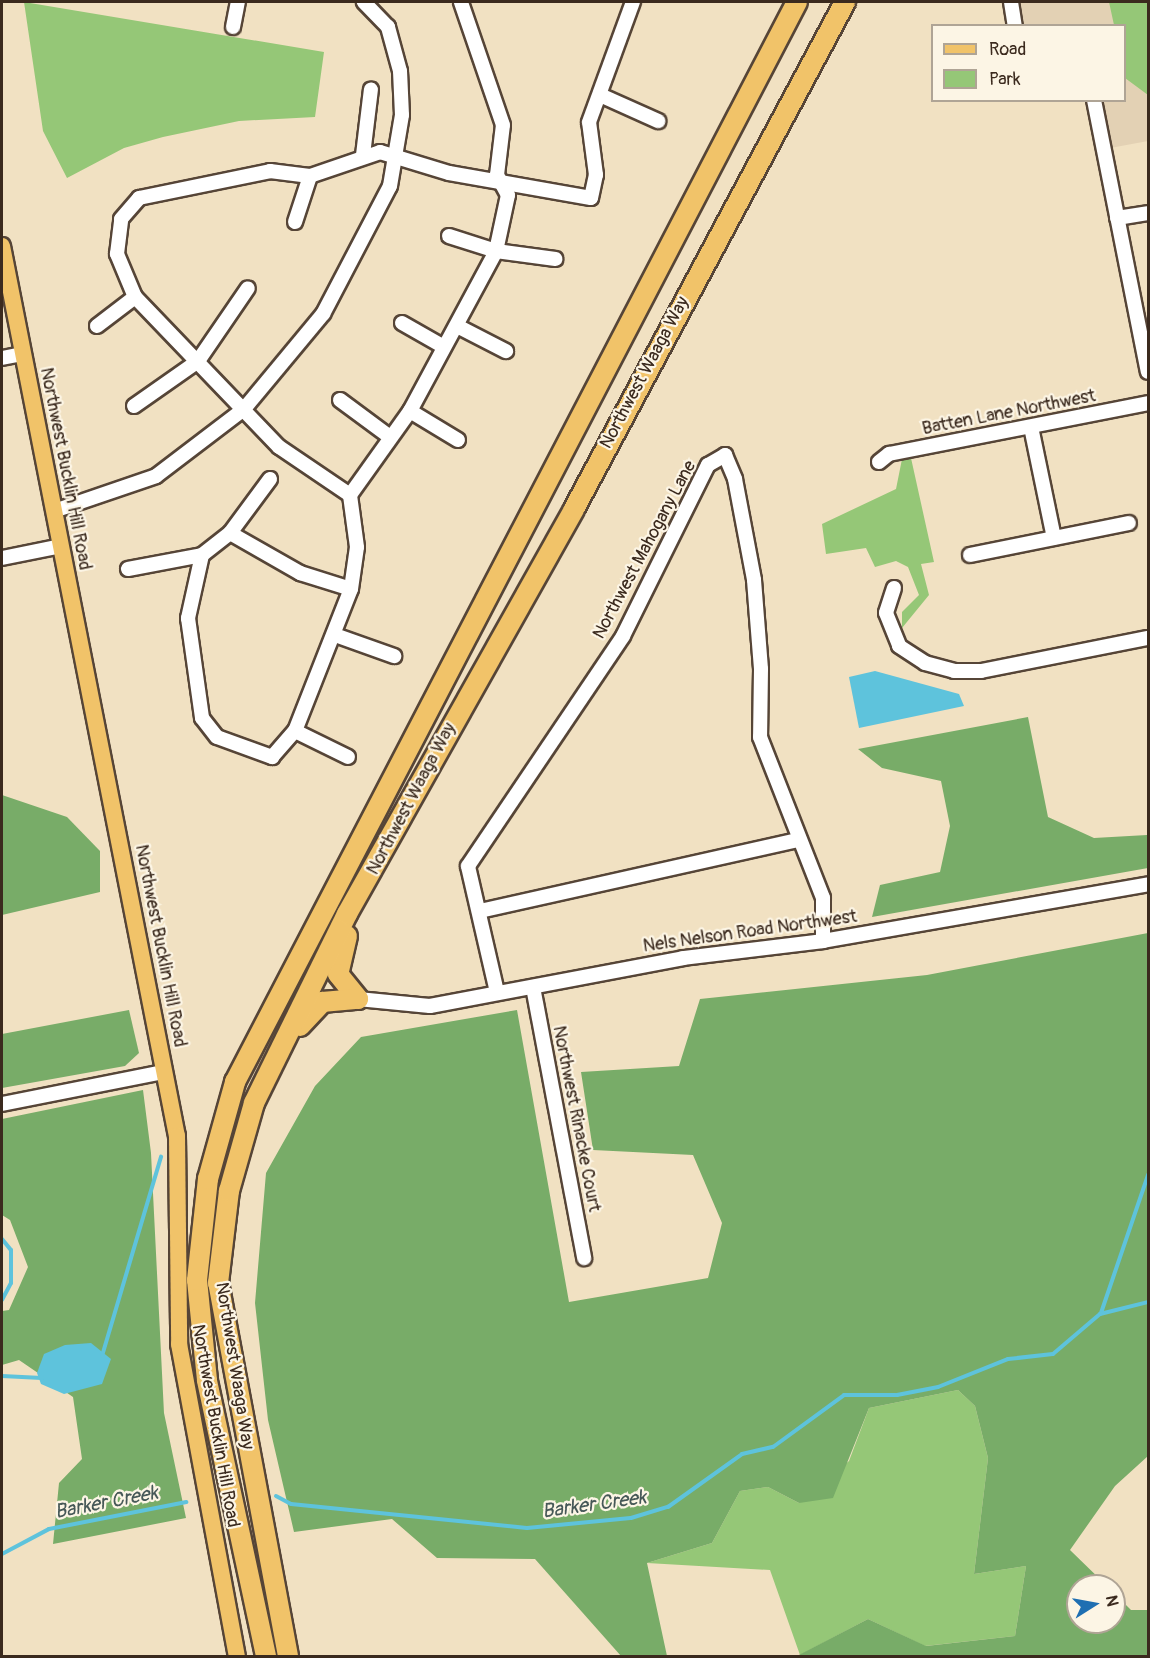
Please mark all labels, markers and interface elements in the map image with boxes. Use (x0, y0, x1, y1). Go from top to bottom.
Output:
legend (931, 24, 1126, 102)
text: Road (989, 38, 1026, 61)
text: Park (989, 68, 1021, 91)
street label: Northwest Waaga Way (596, 293, 694, 453)
street label: Northwest Bucklin Hill Road (35, 366, 95, 572)
street label: Batten Lane Northwest (920, 386, 1098, 440)
street label: Northwest Mahogany Lane (589, 457, 701, 643)
street label: Northwest Waaga Way (363, 719, 461, 879)
street label: Northwest Bucklin Hill Road (130, 843, 190, 1049)
street label: Nels Nelson Road Northwest (642, 906, 858, 958)
street label: Northwest Rinacke Court (547, 1024, 605, 1214)
street label: Northwest Waaga Way (210, 1281, 258, 1451)
street label: Northwest Bucklin Hill Road (186, 1323, 244, 1529)
water label: Barker Creek (52, 1480, 160, 1524)
water label: Barker Creek (541, 1485, 647, 1523)
north arrow (1066, 1574, 1126, 1634)
text: N (1101, 1594, 1123, 1608)

